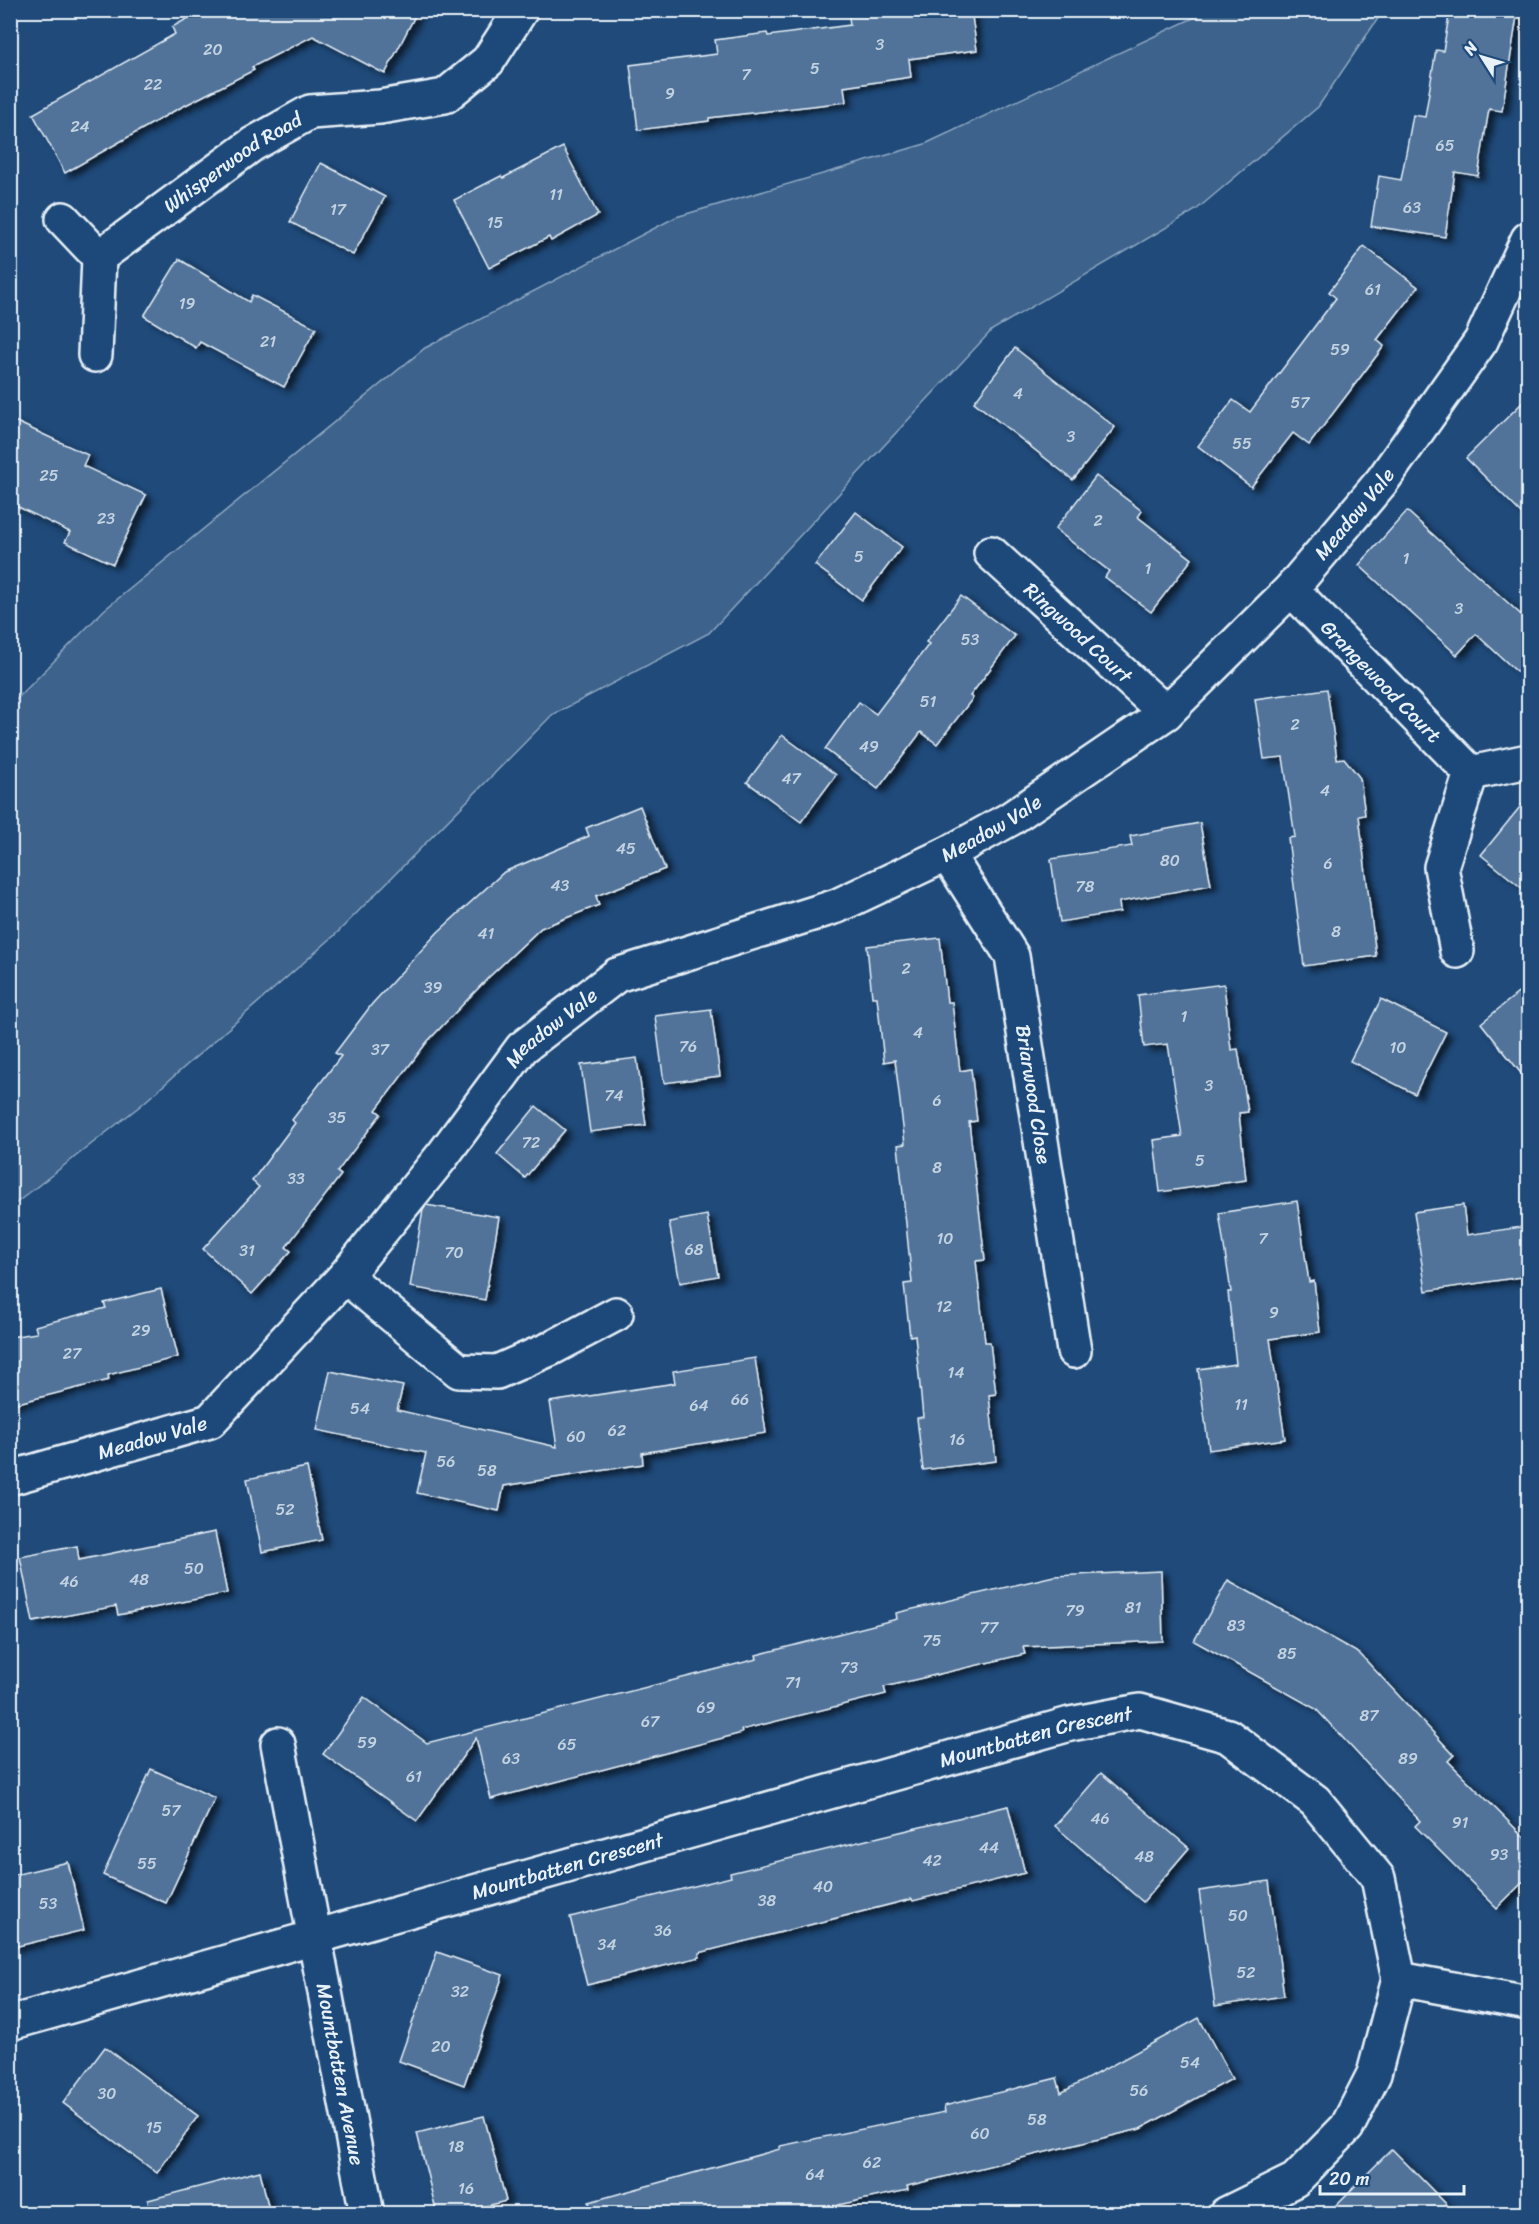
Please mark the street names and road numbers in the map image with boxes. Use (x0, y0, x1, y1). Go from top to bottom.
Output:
street label: Whisperwood Road (155, 102, 310, 222)
street label: Meadow Vale (1305, 460, 1404, 568)
street label: Ringwood Court (1015, 573, 1141, 693)
street label: Grangewood Court (1312, 611, 1450, 751)
street label: Meadow Vale (934, 785, 1049, 872)
street label: Meadow Vale (495, 978, 605, 1075)
street label: Briarwood Close (1006, 1022, 1062, 1167)
street label: Meadow Vale (93, 1405, 211, 1470)
street label: Mountbatten Crescent (935, 1695, 1136, 1778)
street label: Mountbatten Crescent (467, 1822, 668, 1910)
street label: Mountbatten Avenue (306, 1980, 375, 2168)

